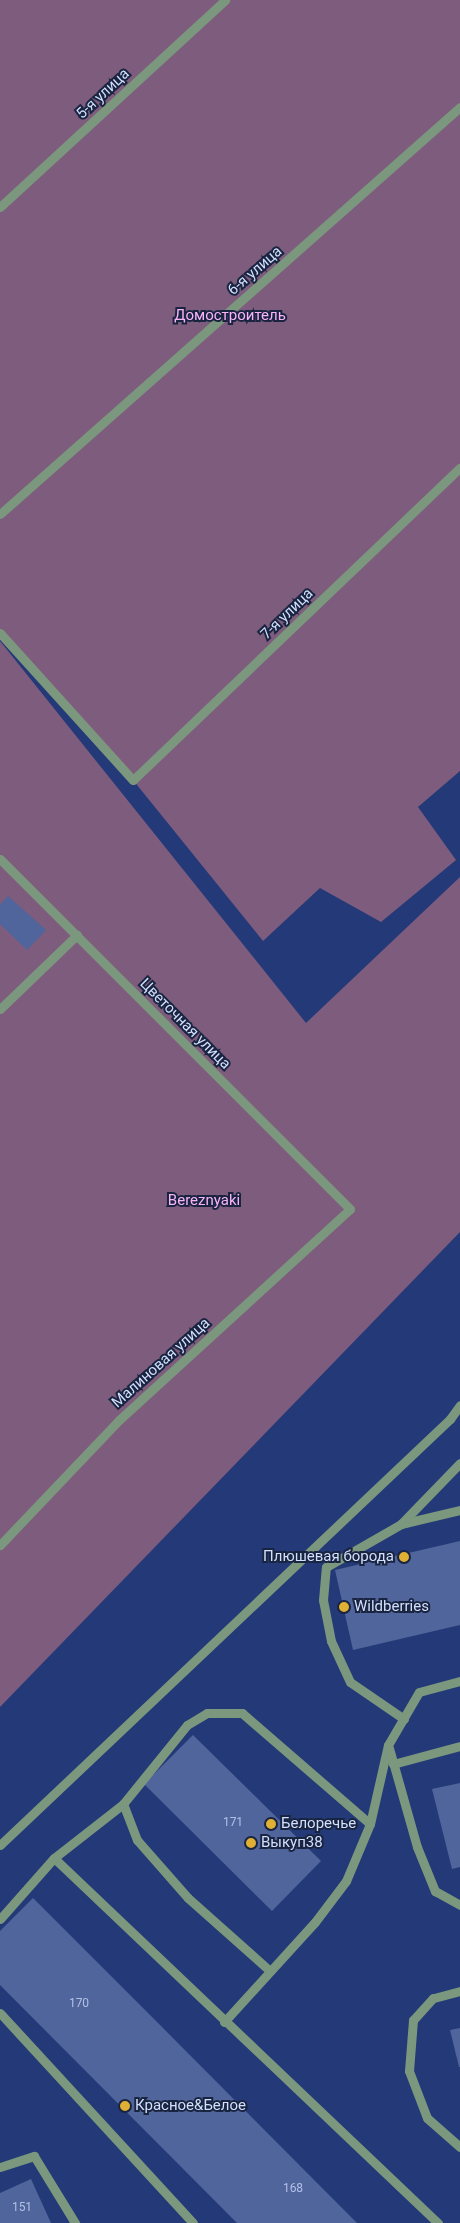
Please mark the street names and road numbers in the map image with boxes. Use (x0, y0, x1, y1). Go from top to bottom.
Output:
street label: 5-я улица (73, 65, 133, 123)
street label: 6-я улица (224, 243, 286, 299)
street label: 7-я улица (257, 585, 317, 643)
street label: Цветочная улица (136, 975, 234, 1073)
street label: Малиновая улица (108, 1314, 214, 1412)

